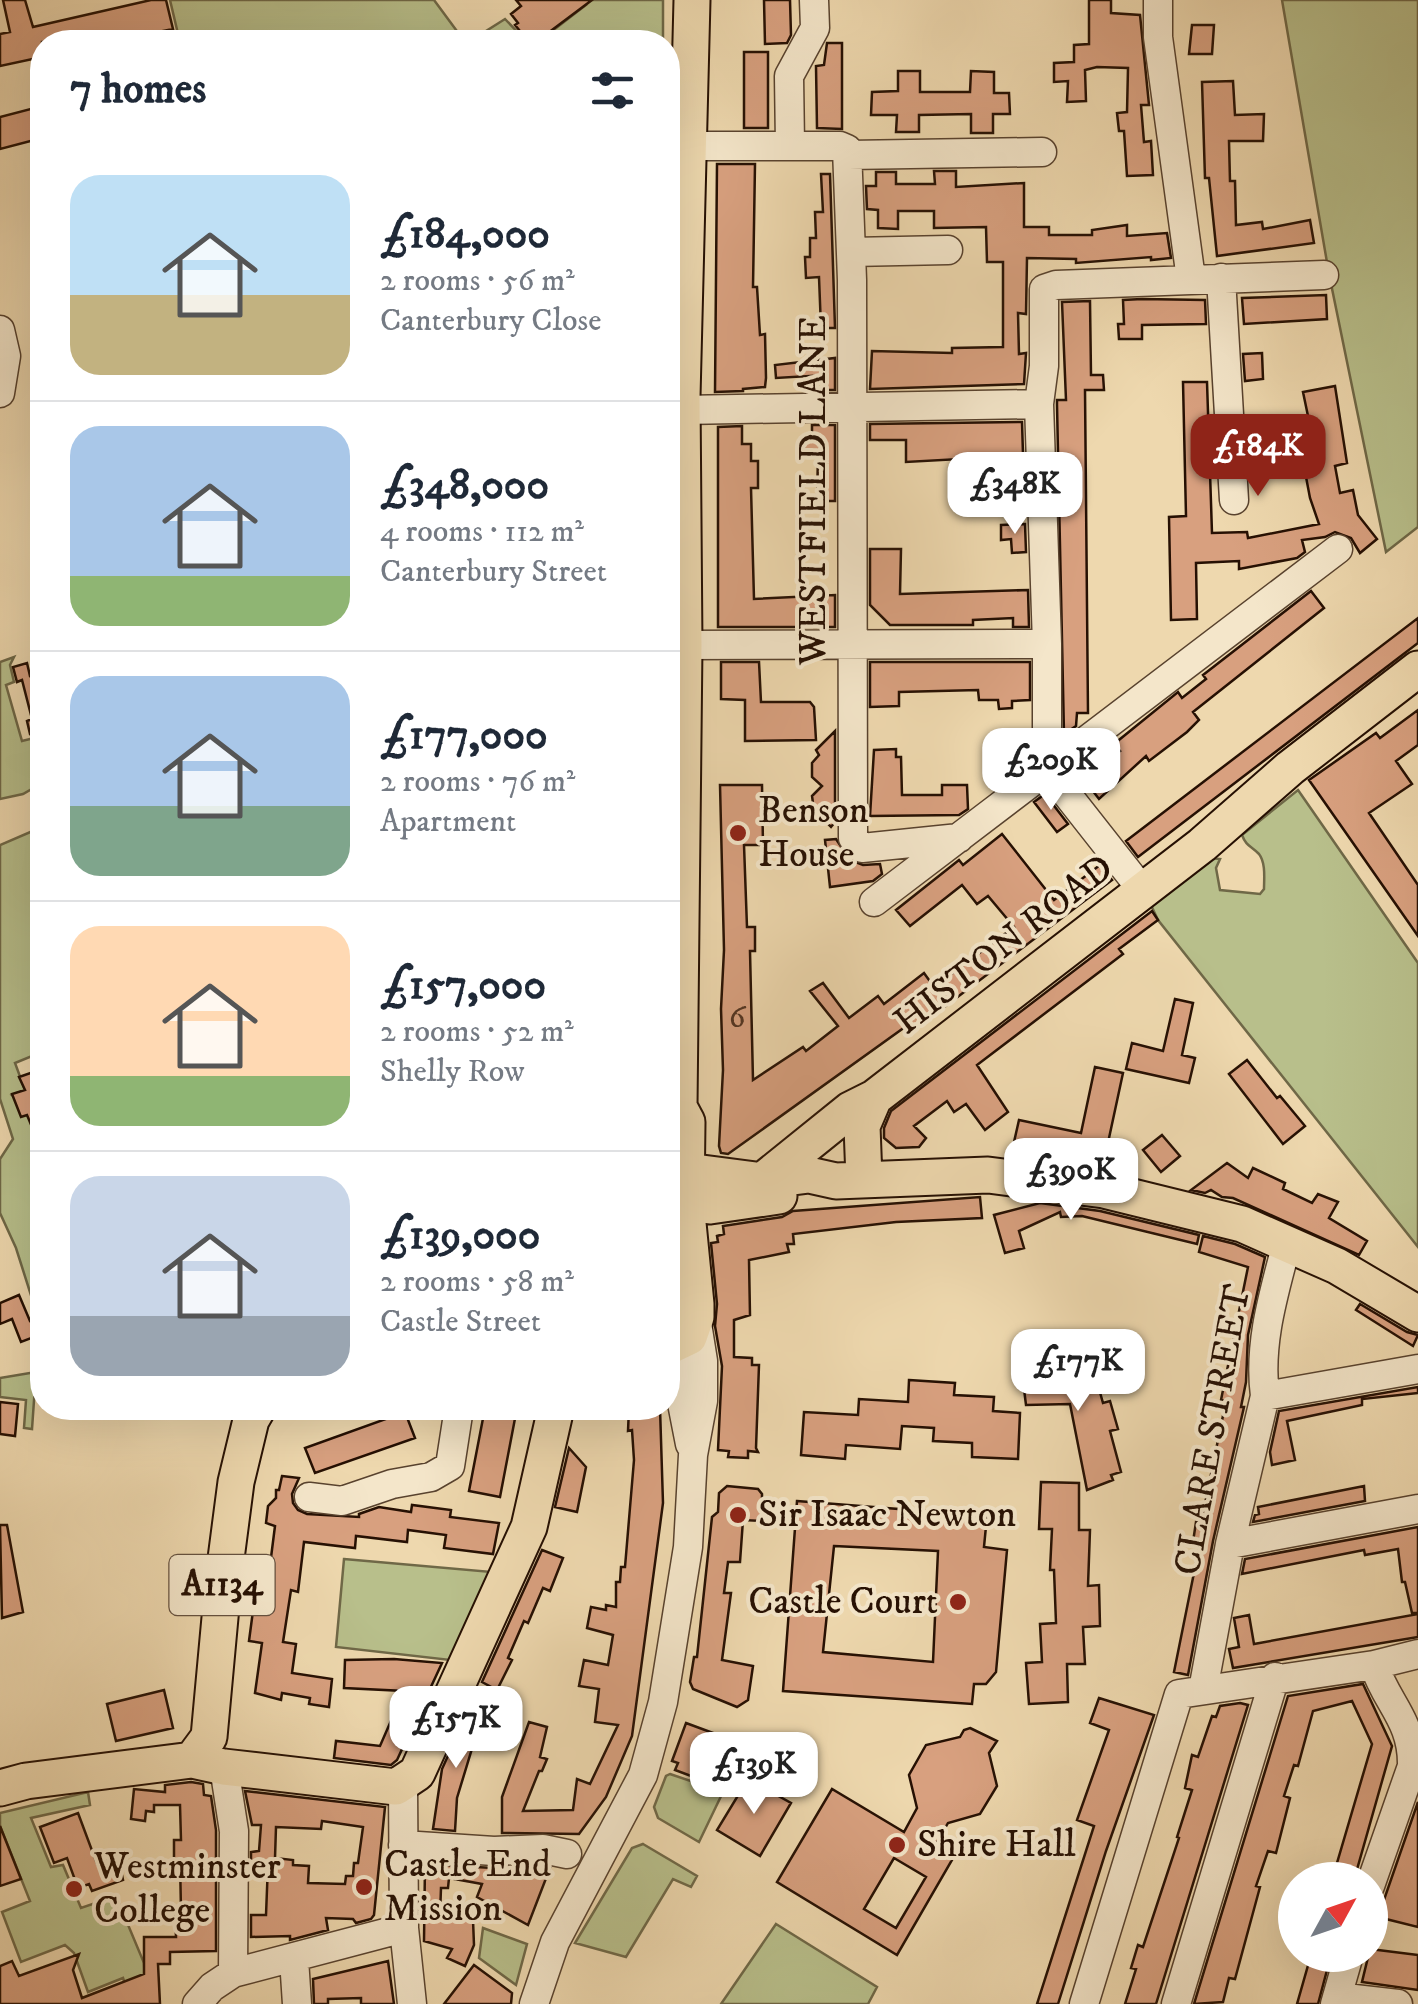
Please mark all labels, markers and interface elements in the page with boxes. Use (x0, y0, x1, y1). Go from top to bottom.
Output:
icon: filters (585, 63, 640, 118)
text: 7 homes (70, 64, 206, 116)
text: £184,000 (380, 209, 550, 261)
icon: home (150, 215, 270, 335)
text: 2 rooms · 56 m² (380, 261, 575, 301)
text: Canterbury Close (380, 301, 602, 341)
street label: WESTFIELD LANE (790, 315, 838, 666)
pin: £184K (1188, 414, 1328, 499)
text: £184K (1213, 426, 1303, 466)
pin: £348K (945, 452, 1085, 537)
text: £348,000 (380, 460, 549, 512)
text: £348K (969, 464, 1061, 504)
icon: home (150, 466, 270, 586)
text: 4 rooms · 112 m² (380, 512, 584, 552)
text: Canterbury Street (380, 552, 607, 592)
text: £177,000 (380, 710, 548, 762)
icon: home (150, 716, 270, 836)
pin: £209K (981, 728, 1121, 813)
text: £209K (1004, 740, 1098, 780)
text: 2 rooms · 76 m² (380, 762, 575, 802)
place label: Benson House (758, 787, 869, 879)
text: Apartment (380, 802, 516, 842)
marker: Benson House (727, 822, 749, 844)
street label: HISTON ROAD (884, 844, 1124, 1046)
text: £157,000 (380, 960, 546, 1012)
icon: home (150, 966, 270, 1086)
house number: 6 (729, 998, 747, 1038)
text: 2 rooms · 52 m² (380, 1012, 574, 1052)
text: Shelly Row (380, 1052, 525, 1092)
pin: £390K (1001, 1138, 1141, 1223)
text: £390K (1026, 1150, 1116, 1190)
text: £139,000 (380, 1210, 540, 1262)
icon: home (150, 1216, 270, 1336)
text: 2 rooms · 58 m² (380, 1262, 574, 1302)
street label: CLARE STREET (1164, 1281, 1262, 1579)
text: Castle Street (380, 1302, 541, 1342)
pin: £177K (1008, 1329, 1148, 1414)
text: £177K (1033, 1341, 1123, 1381)
place label: Sir Isaac Newton (758, 1491, 1016, 1539)
marker: Sir Isaac Newton (727, 1504, 749, 1526)
road number: A1134 (170, 1555, 274, 1615)
place label: Castle Court (748, 1578, 938, 1626)
marker: Castle Court (947, 1591, 969, 1613)
pin: £157K (386, 1686, 526, 1771)
text: £157K (412, 1698, 500, 1738)
pin: £139K (684, 1732, 824, 1817)
text: £139K (712, 1744, 796, 1784)
place label: Shire Hall (917, 1821, 1076, 1869)
marker: Shire Hall (886, 1834, 908, 1856)
place label: Castle End Mission (384, 1841, 551, 1933)
place label: Westminster College (93, 1843, 281, 1935)
north arrow (1278, 1862, 1388, 1972)
map controls (1278, 1862, 1388, 1972)
marker: Castle End Mission (353, 1876, 375, 1898)
marker: Westminster College (63, 1878, 85, 1900)

